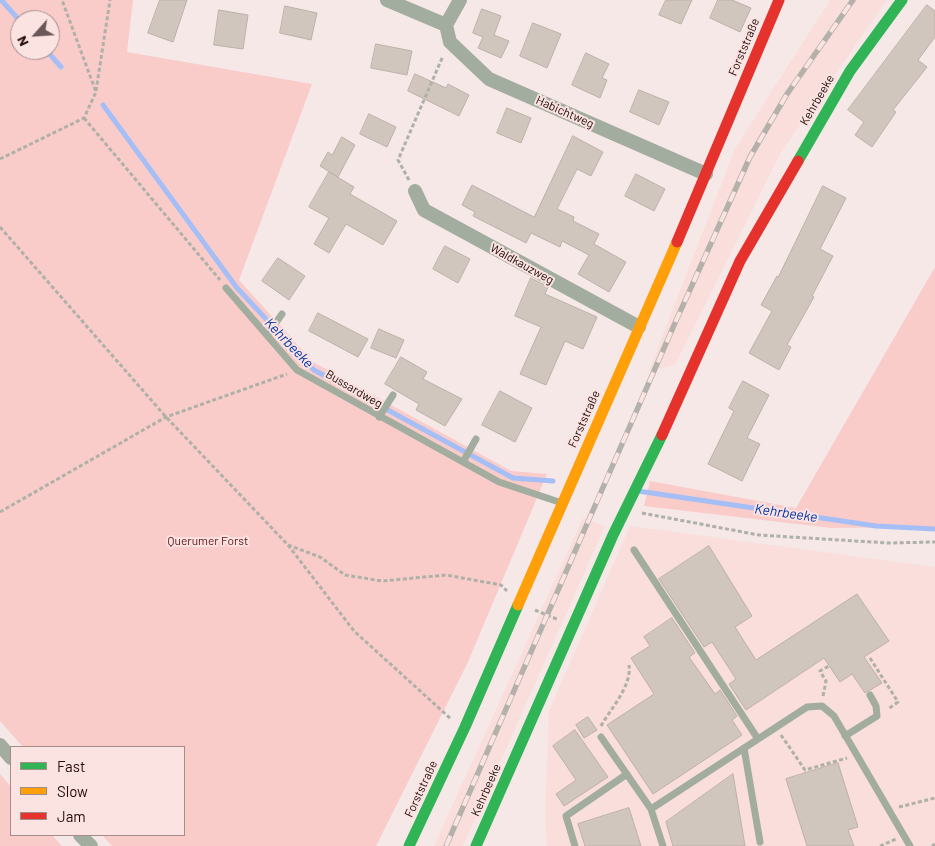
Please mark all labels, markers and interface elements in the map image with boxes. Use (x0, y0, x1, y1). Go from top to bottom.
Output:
north arrow (10, 10, 60, 60)
street label: Forststraße (725, 16, 763, 78)
text: N (12, 33, 32, 49)
street label: Kehrbeeke (797, 72, 837, 128)
street label: Habichtweg (534, 93, 596, 131)
street label: Waldkauzweg (488, 241, 556, 287)
water label: Kehrbeeke (261, 314, 317, 372)
street label: Bussardweg (323, 367, 385, 411)
street label: Forststraße (565, 388, 603, 450)
water label: Kehrbeeke (754, 500, 818, 526)
park label: Querumer Forst (168, 534, 248, 548)
legend (10, 746, 185, 836)
text: Fast (57, 757, 85, 775)
street label: Forststraße (402, 758, 440, 820)
street label: Kehrbeeke (468, 762, 504, 818)
text: Slow (57, 782, 88, 800)
text: Jam (57, 807, 86, 825)

